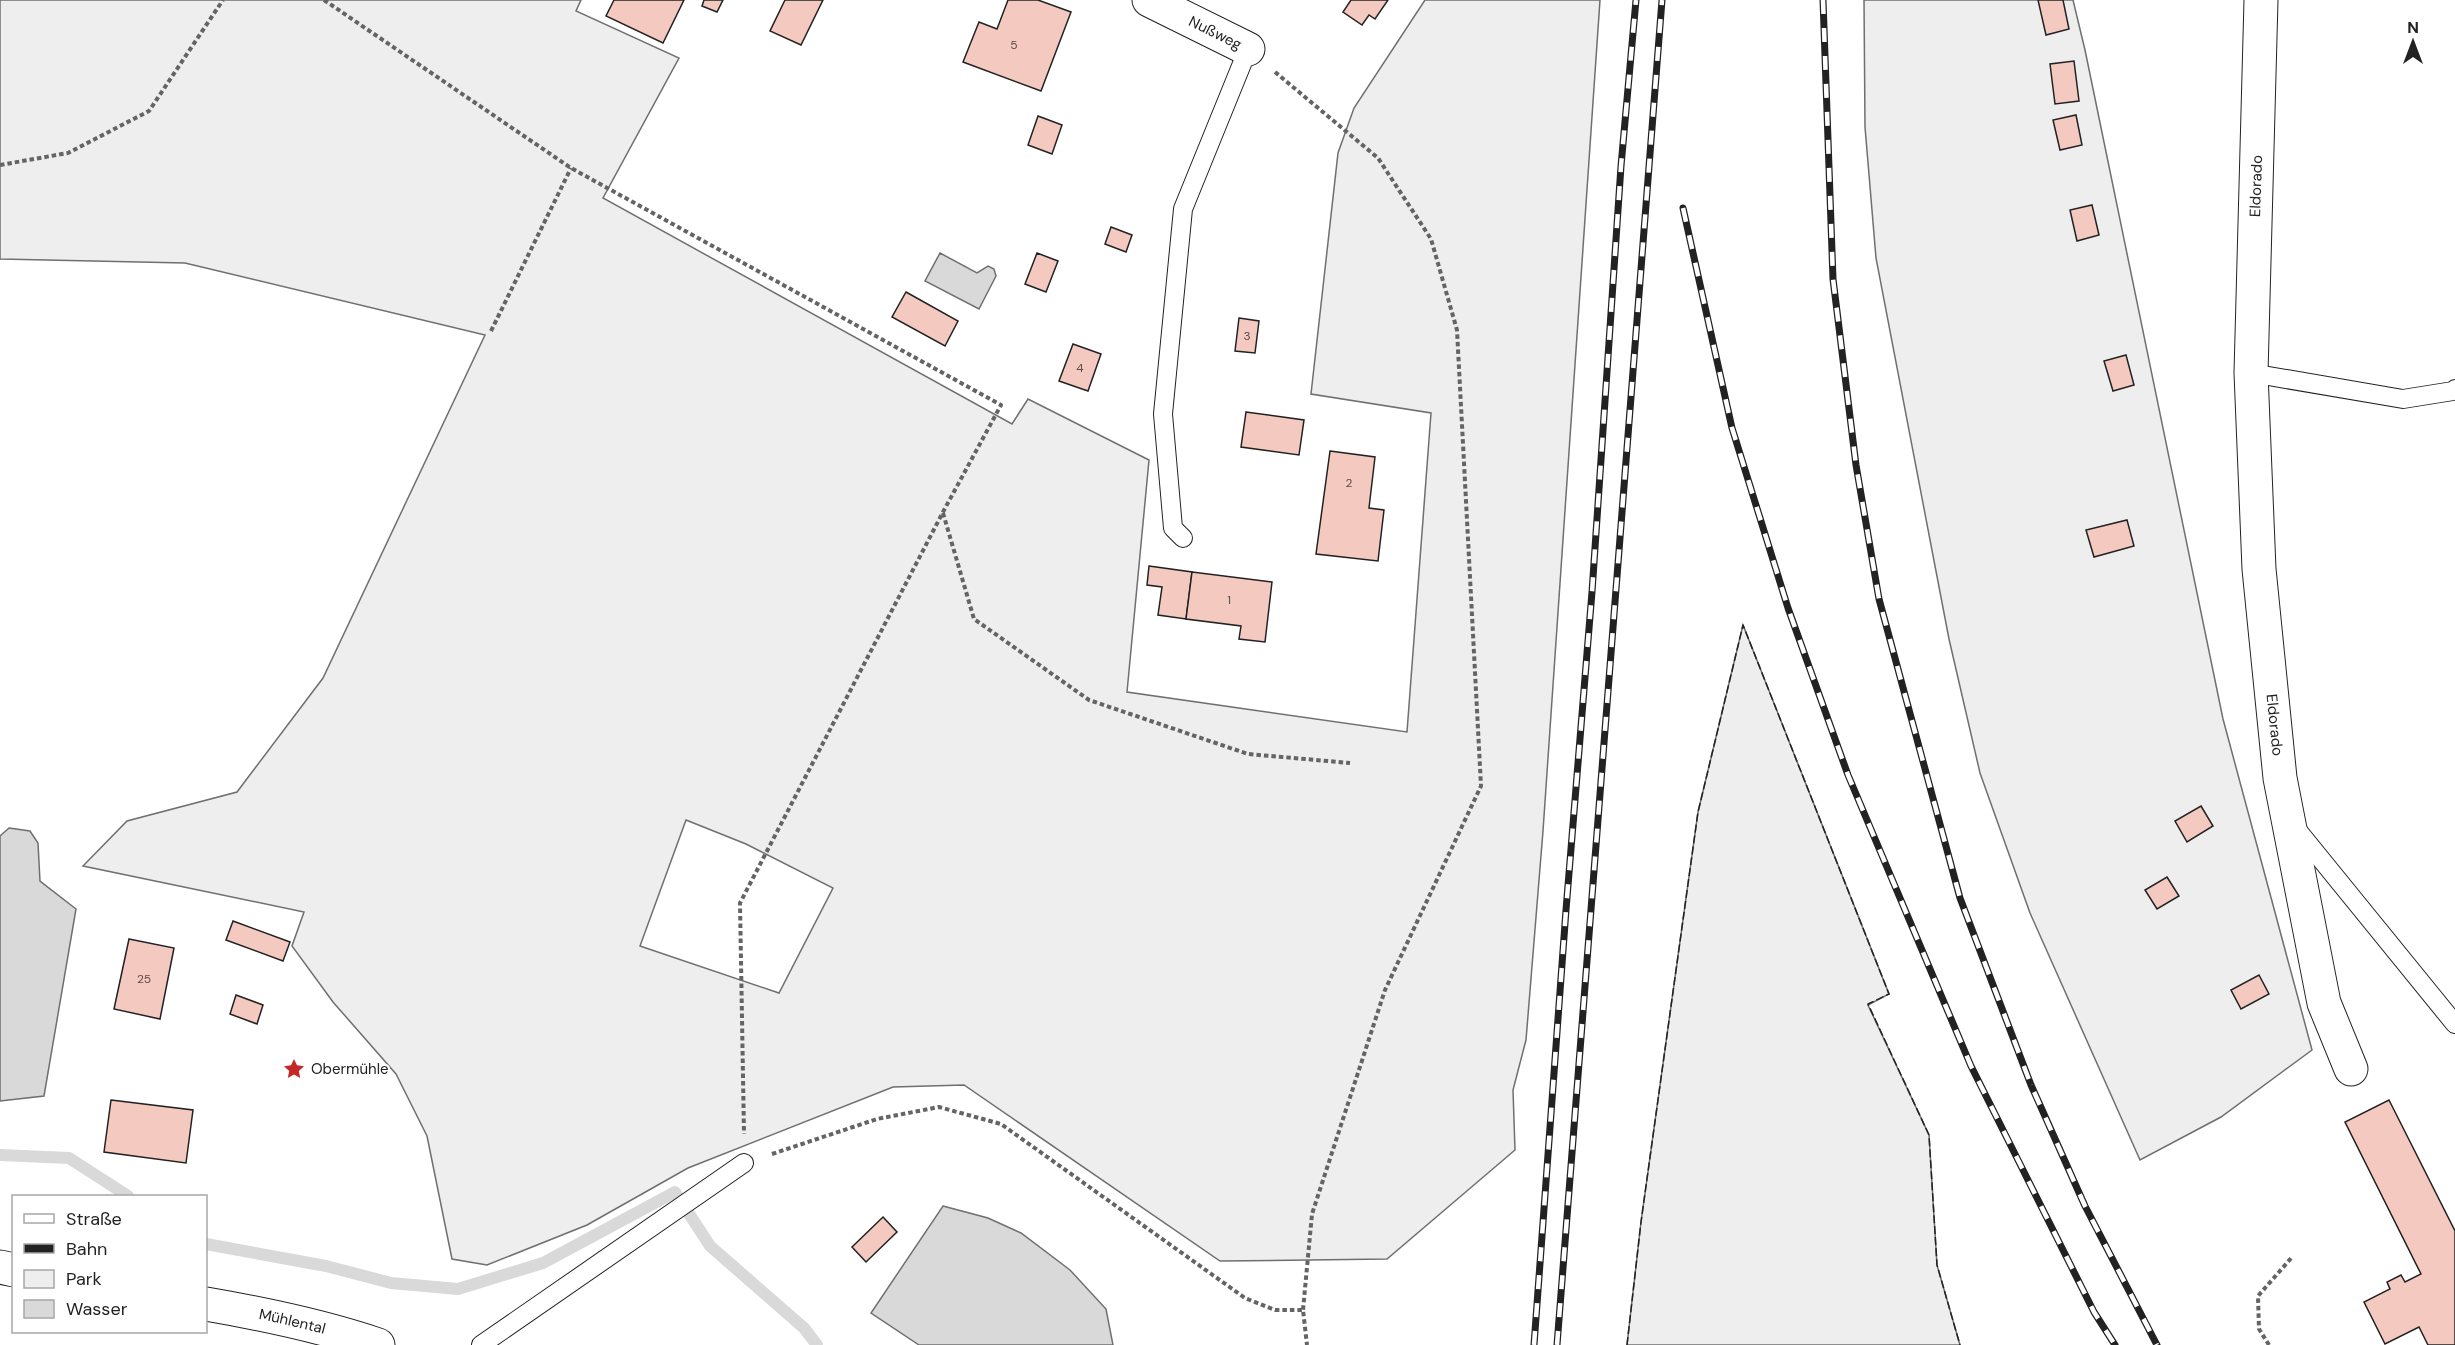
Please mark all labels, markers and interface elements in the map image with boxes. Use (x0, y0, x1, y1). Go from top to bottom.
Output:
street label: Nußweg (1185, 11, 1245, 54)
north arrow (2383, 12, 2443, 72)
text: N (2407, 17, 2419, 38)
house number: 5 (1010, 37, 1018, 53)
street label: Eldorado (2245, 155, 2267, 217)
house number: 3 (1243, 328, 1251, 344)
house number: 4 (1076, 360, 1084, 376)
house number: 2 (1346, 475, 1353, 491)
house number: 1 (1227, 592, 1231, 608)
street label: Eldorado (2262, 693, 2288, 757)
house number: 25 (137, 971, 151, 987)
place icon: Obermühle (282, 1057, 306, 1081)
place label: Obermühle (311, 1059, 389, 1079)
legend (12, 1195, 207, 1333)
text: Straße (66, 1207, 122, 1231)
text: Bahn (66, 1237, 107, 1261)
text: Park (66, 1267, 102, 1291)
text: Wasser (66, 1297, 128, 1321)
street label: Mühlental (257, 1304, 328, 1339)

